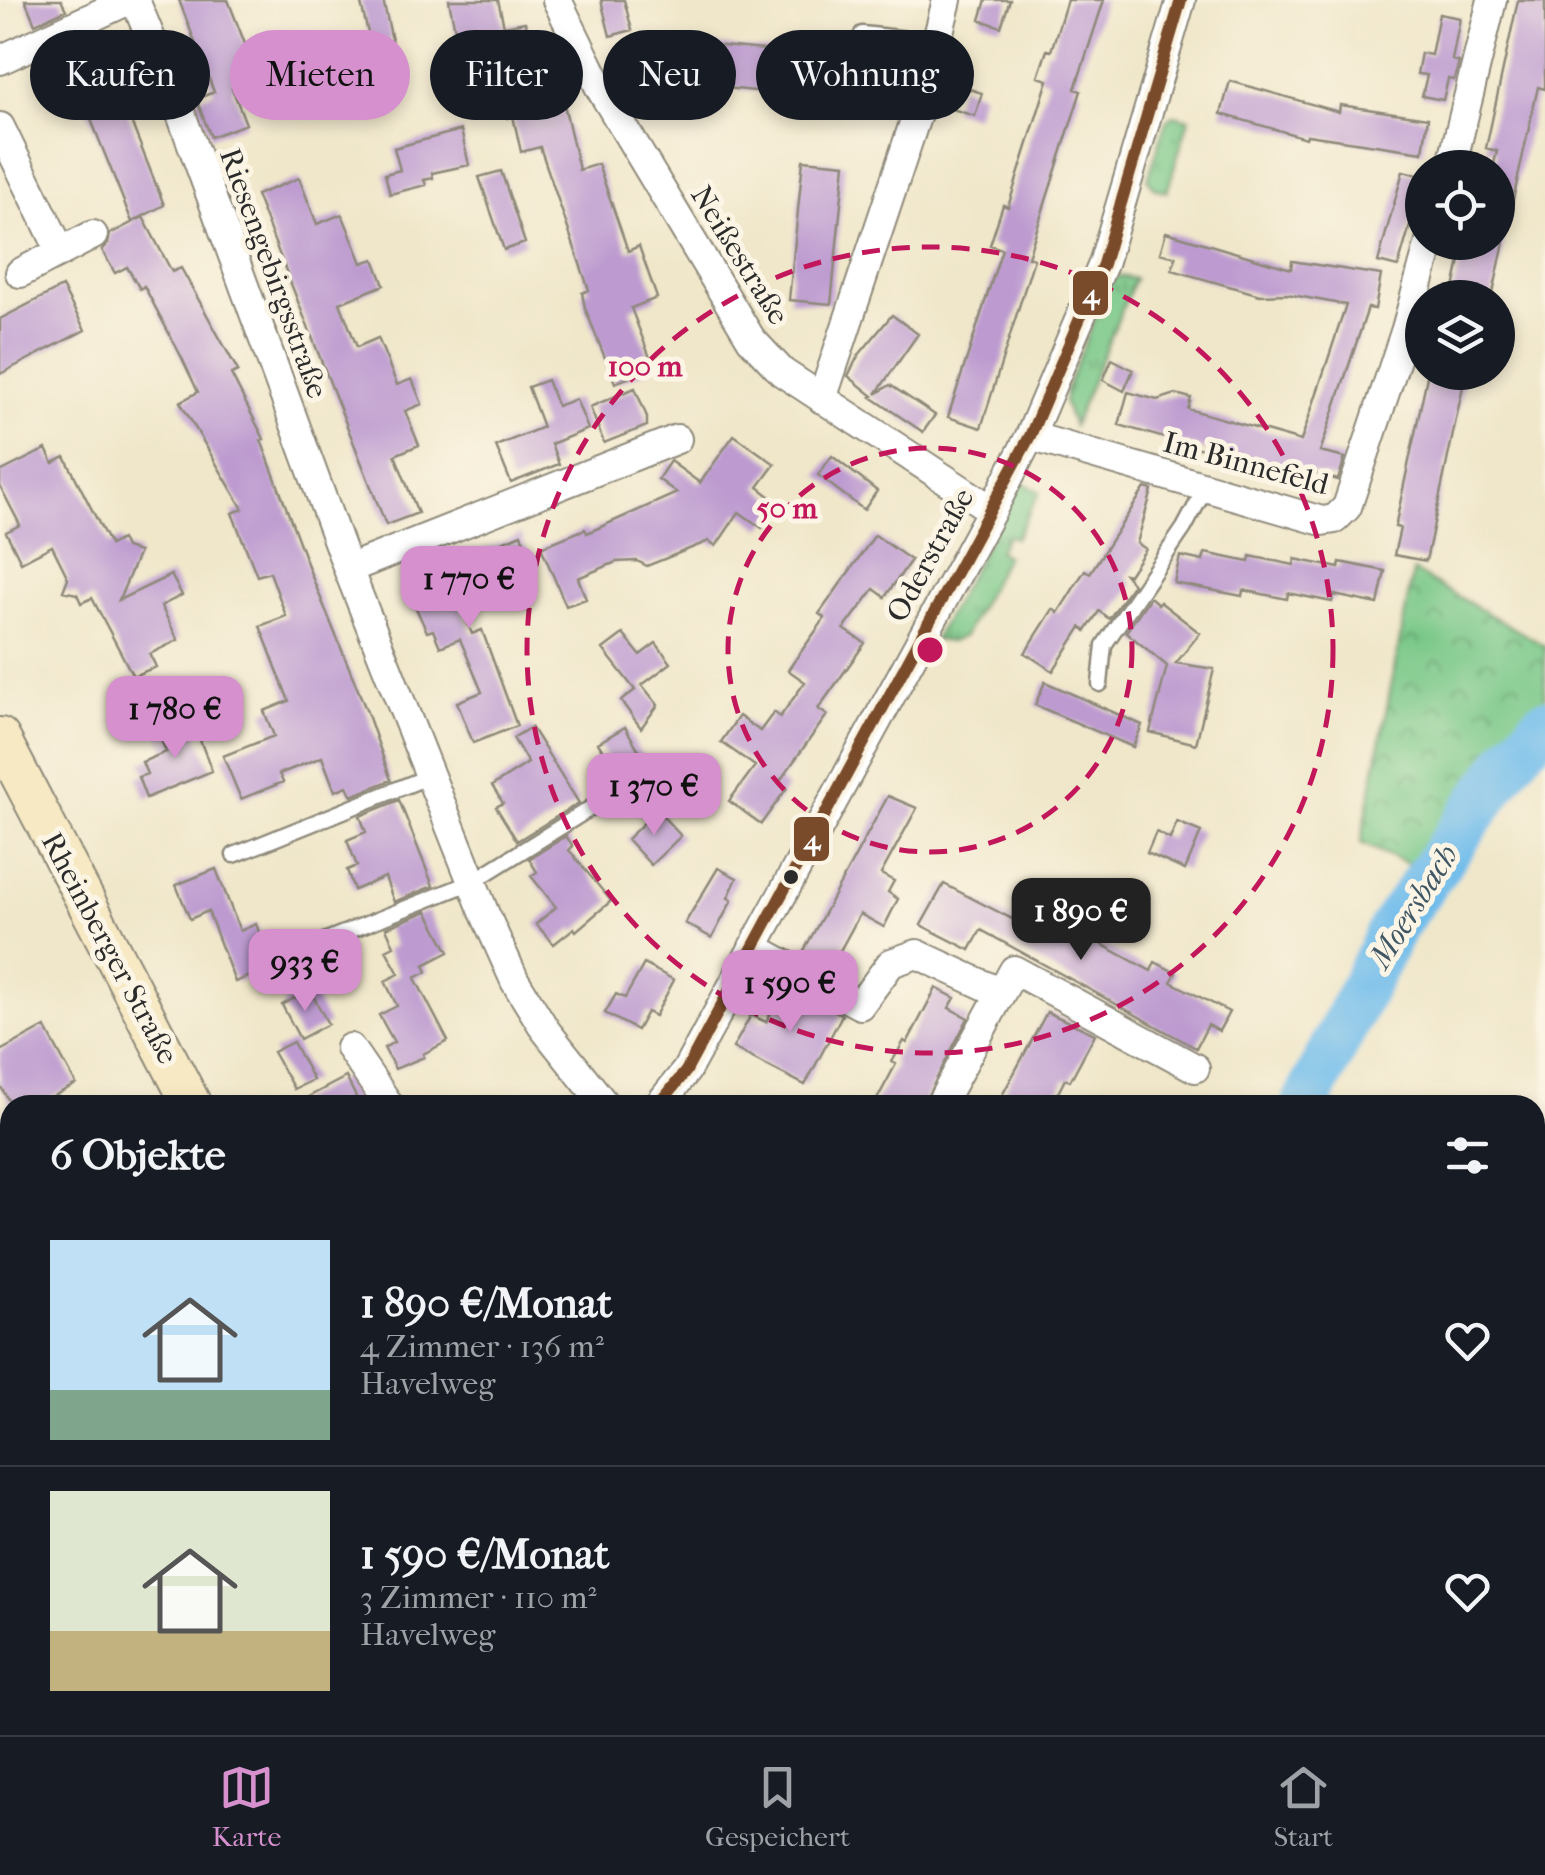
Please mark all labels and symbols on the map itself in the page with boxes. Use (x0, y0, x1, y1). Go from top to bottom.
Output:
street label: Riesengebirgsstraße (212, 143, 335, 403)
street label: Neißestraße (683, 179, 796, 331)
line badge: 4 (1071, 269, 1110, 317)
text: 4 (1082, 277, 1101, 311)
text: 100 m (607, 349, 684, 384)
street label: Im Binnefeld (1159, 425, 1333, 503)
street label: Oderstraße (879, 482, 982, 628)
text: 50 m (757, 491, 818, 526)
pin: 1 770 € (377, 546, 561, 631)
centre of rings (912, 632, 948, 668)
pin: 1 780 € (83, 676, 267, 761)
pin: 1 370 € (562, 753, 746, 838)
line badge: 4 (792, 815, 831, 863)
text: 4 (803, 823, 822, 857)
street label: Rheinberger Straße (34, 827, 185, 1070)
water label: Moersbach (1360, 838, 1466, 976)
unlabelled marker (781, 867, 801, 887)
pin: 1 890 € (989, 878, 1173, 963)
pin: 933 € (235, 929, 375, 1014)
pin: 1 590 € (698, 950, 882, 1035)

